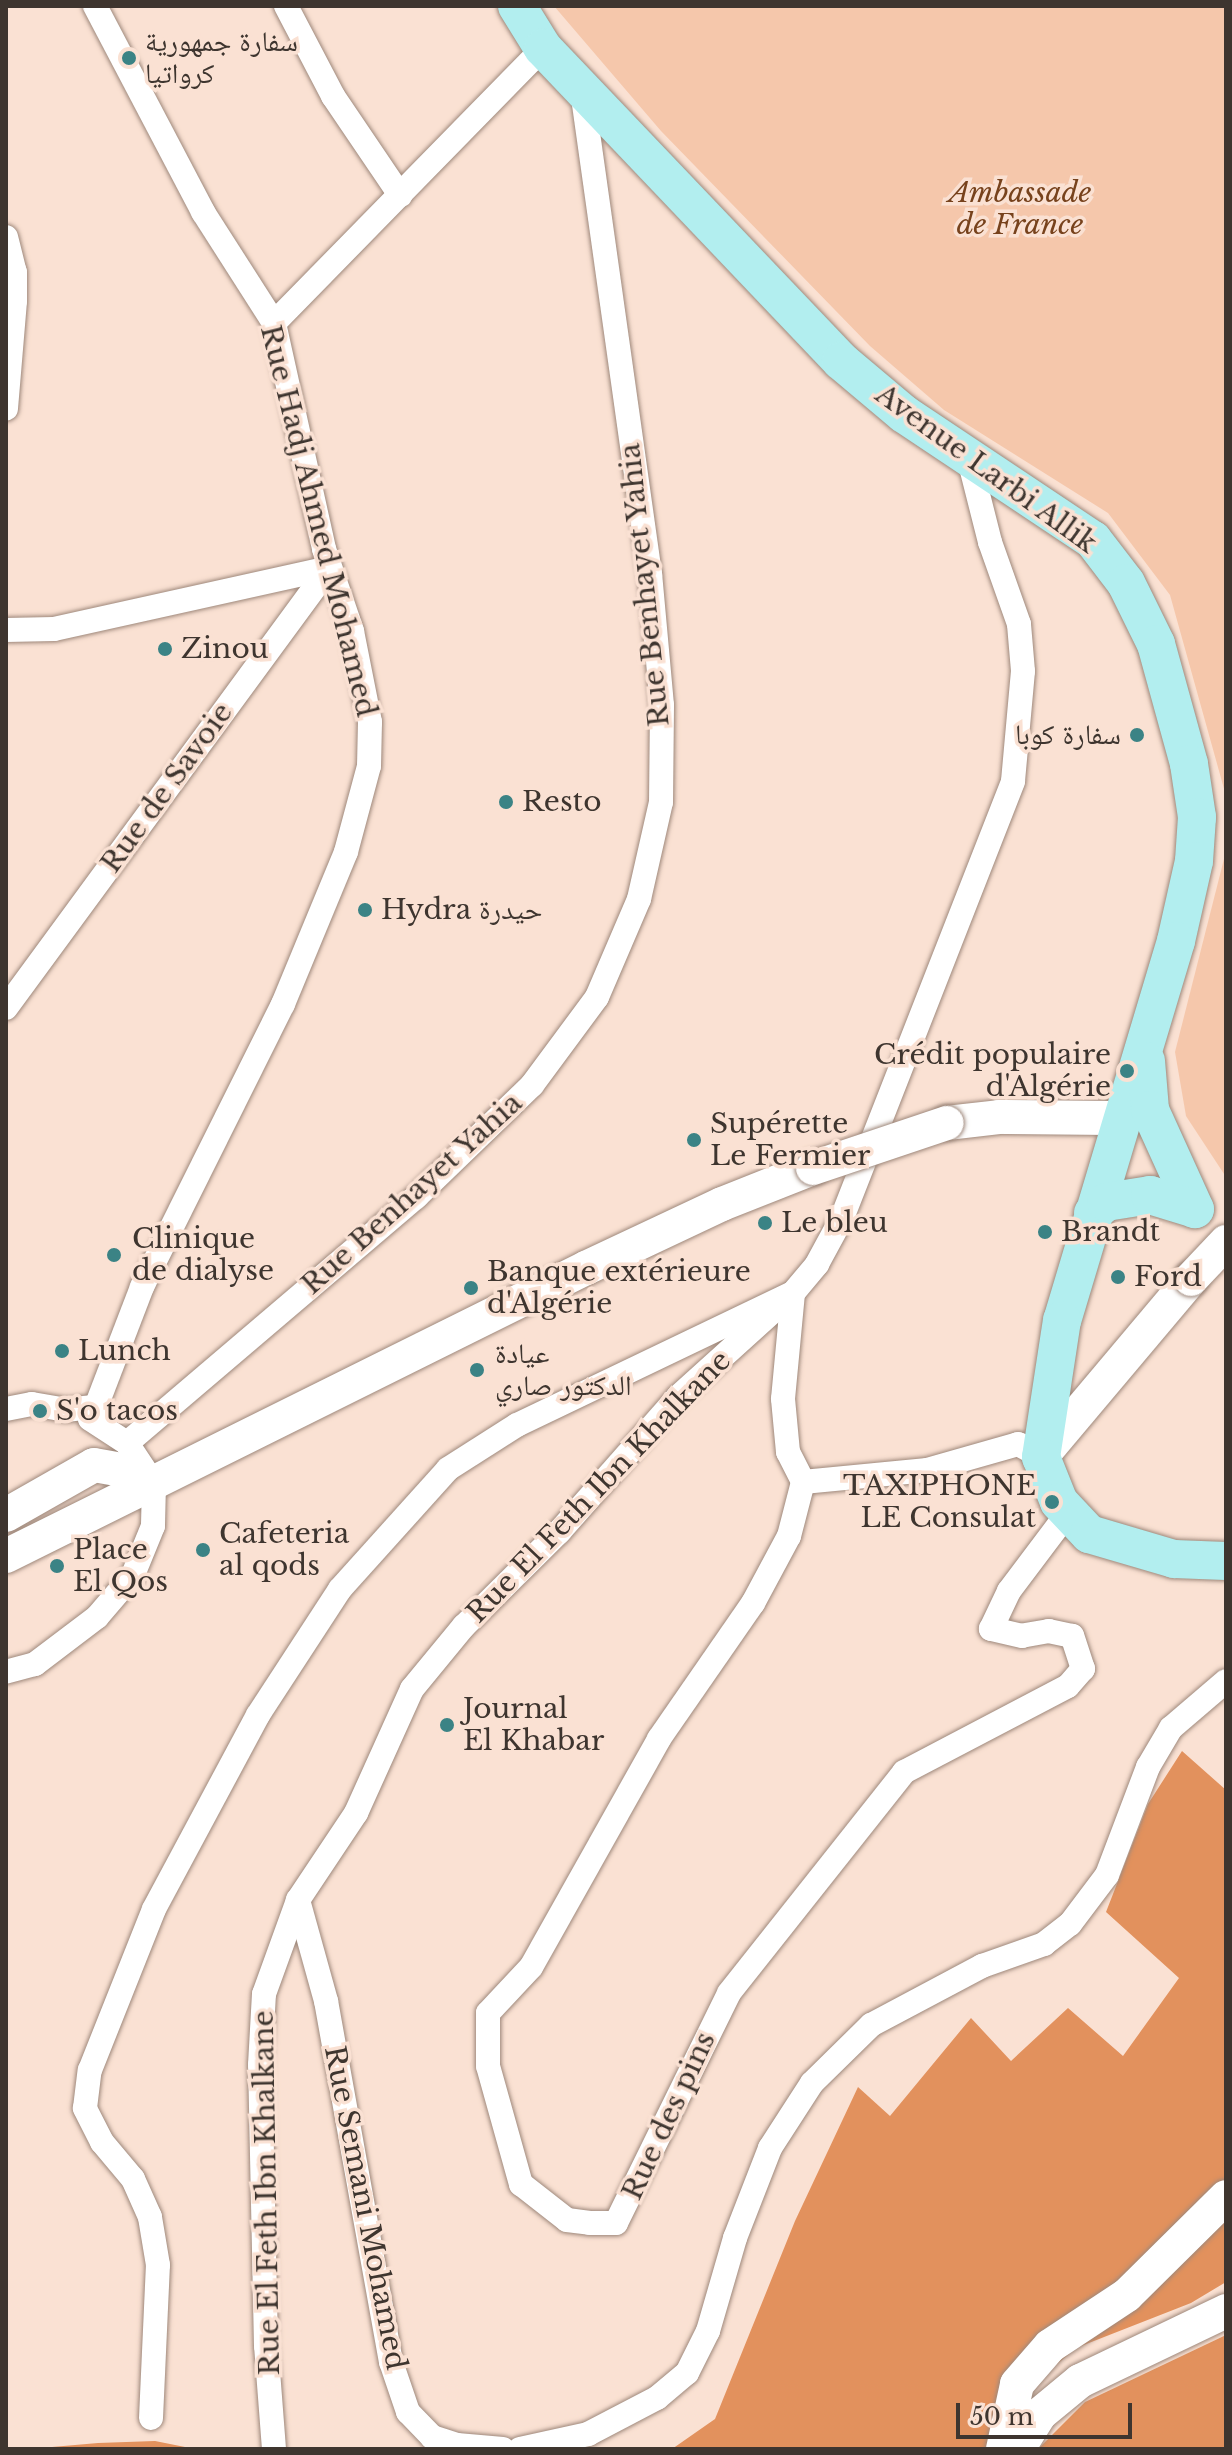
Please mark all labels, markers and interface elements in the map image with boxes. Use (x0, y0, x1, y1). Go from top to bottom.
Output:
place label: سفارة جمهورية كرواتيا (145, 25, 298, 91)
marker: سفارة جمهورية كرواتيا (120, 49, 138, 67)
park label: Ambassade de France (949, 176, 1091, 242)
street label: Rue Hadj Ahmed Mohamed (253, 321, 383, 721)
street label: Avenue Larbi Allik (868, 377, 1104, 561)
street label: Rue Benhayet Yahia (613, 441, 677, 729)
place label: Zinou (181, 632, 268, 666)
marker: Zinou (156, 640, 174, 658)
street label: Rue de Savoie (94, 697, 240, 879)
place label: سفارة كوبا (1015, 718, 1121, 752)
marker: سفارة كوبا (1128, 726, 1146, 744)
place label: Resto (522, 785, 602, 819)
marker: Resto (497, 793, 515, 811)
place label: Hydra حيدرة (381, 893, 543, 927)
marker: Hydra حيدرة (356, 901, 374, 919)
place label: Crédit populaire d'Algérie (874, 1038, 1111, 1104)
marker: Crédit populaire d'Algérie (1118, 1062, 1136, 1080)
street label: Rue Benhayet Yahia (295, 1086, 529, 1302)
place label: Supérette Le Fermier (710, 1107, 870, 1173)
marker: Supérette Le Fermier (685, 1131, 703, 1149)
place label: Le bleu (781, 1206, 888, 1240)
marker: Le bleu (756, 1214, 774, 1232)
place label: Brandt (1061, 1215, 1160, 1249)
place label: Clinique de dialyse (132, 1222, 274, 1288)
marker: Brandt (1036, 1223, 1054, 1241)
marker: Clinique de dialyse (103, 1244, 125, 1266)
place label: Banque extérieure d'Algérie (487, 1255, 751, 1321)
place label: Ford (1134, 1260, 1202, 1294)
marker: Ford (1109, 1268, 1127, 1286)
marker: Banque extérieure d'Algérie (462, 1279, 480, 1297)
place label: Lunch (78, 1334, 171, 1368)
place label: عيادة الدكتور صاري (495, 1337, 632, 1403)
marker: Lunch (53, 1342, 71, 1360)
street label: Rue El Feth Ibn Khalkane (460, 1344, 738, 1630)
marker: عيادة الدكتور صاري (466, 1359, 488, 1381)
place label: S'o tacos (56, 1394, 178, 1428)
marker: S'o tacos (31, 1402, 49, 1420)
place label: TAXIPHONE LE Consulat (843, 1469, 1036, 1535)
marker: TAXIPHONE LE Consulat (1043, 1493, 1061, 1511)
place label: Cafeteria al qods (219, 1517, 349, 1583)
place label: Place El Qos (73, 1533, 168, 1599)
marker: Cafeteria al qods (194, 1541, 212, 1559)
marker: Place El Qos (48, 1557, 66, 1575)
place label: Journal El Khabar (463, 1692, 604, 1758)
marker: Journal El Khabar (438, 1716, 456, 1734)
street label: Rue El Feth Ibn Khalkane (247, 2010, 287, 2376)
street label: Rue des pins (615, 2027, 723, 2205)
street label: Rue Semani Mohamed (317, 2043, 413, 2373)
scale bar (960, 2387, 1136, 2437)
text: 50 m (970, 2402, 1033, 2431)

